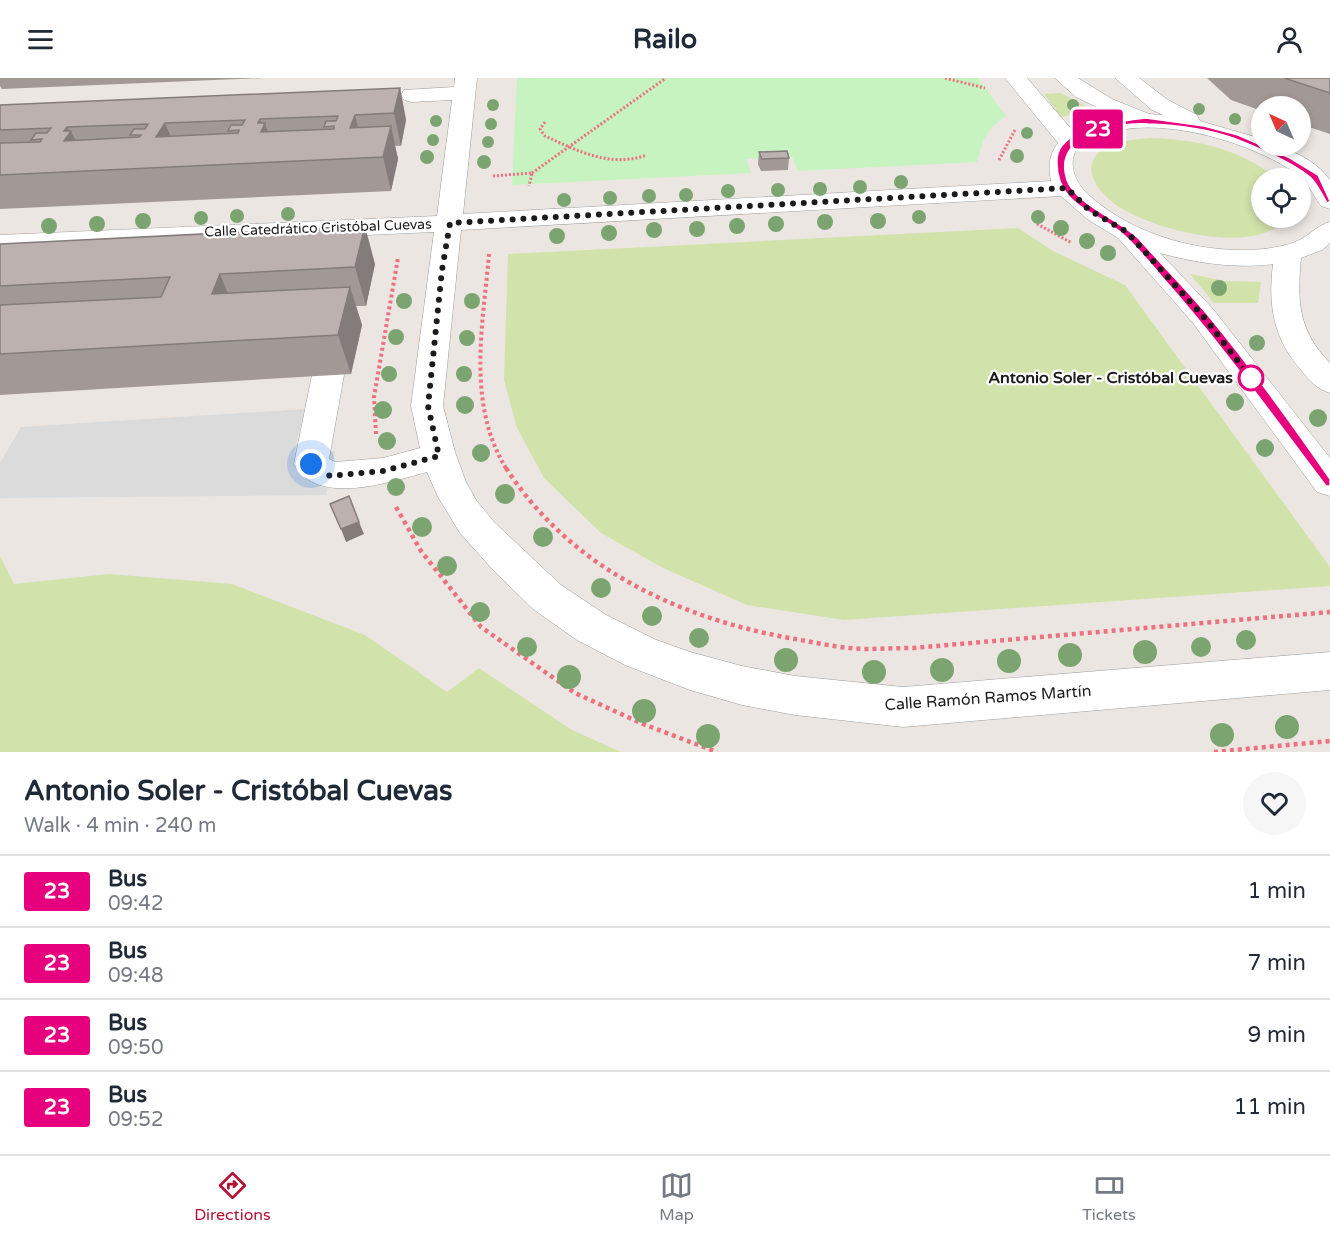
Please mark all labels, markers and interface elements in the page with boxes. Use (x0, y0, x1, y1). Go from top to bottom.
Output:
icon: menu (24, 23, 57, 56)
text: Railo (633, 23, 697, 56)
icon: person (1273, 23, 1306, 56)
north arrow (1251, 96, 1311, 156)
map controls (1251, 96, 1311, 228)
line badge: 23 (1071, 110, 1125, 148)
text: 23 (1085, 117, 1111, 142)
button: locate (1251, 168, 1311, 228)
street label: Calle Catedrático Cristóbal Cuevas (204, 216, 432, 240)
marker: Antonio Soler - Cristóbal Cuevas (1238, 365, 1264, 391)
place label: Antonio Soler - Cristóbal Cuevas (988, 368, 1233, 388)
your location (296, 449, 326, 479)
street label: Calle Ramón Ramos Martín (884, 681, 1092, 715)
button: heart (1243, 772, 1306, 835)
text: Antonio Soler - Cristóbal Cuevas (24, 774, 452, 808)
text: Walk · 4 min · 240 m (24, 814, 216, 838)
text: Bus (108, 866, 147, 892)
text: 1 min (1247, 878, 1306, 904)
text: 23 (44, 879, 70, 904)
text: 09:42 (108, 892, 163, 916)
text: Bus (108, 938, 147, 964)
text: 7 min (1247, 950, 1306, 976)
text: 23 (44, 951, 70, 976)
text: 09:48 (108, 964, 163, 988)
text: Bus (108, 1010, 147, 1036)
text: 9 min (1247, 1022, 1306, 1048)
text: 23 (44, 1023, 70, 1048)
text: 09:50 (108, 1036, 163, 1060)
text: Bus (108, 1082, 147, 1108)
text: 11 min (1234, 1094, 1306, 1120)
text: 23 (44, 1095, 70, 1120)
text: 09:52 (108, 1108, 163, 1132)
tab: Directions (194, 1169, 271, 1225)
tab: Map (659, 1169, 694, 1225)
tab: Tickets (1082, 1169, 1136, 1225)

